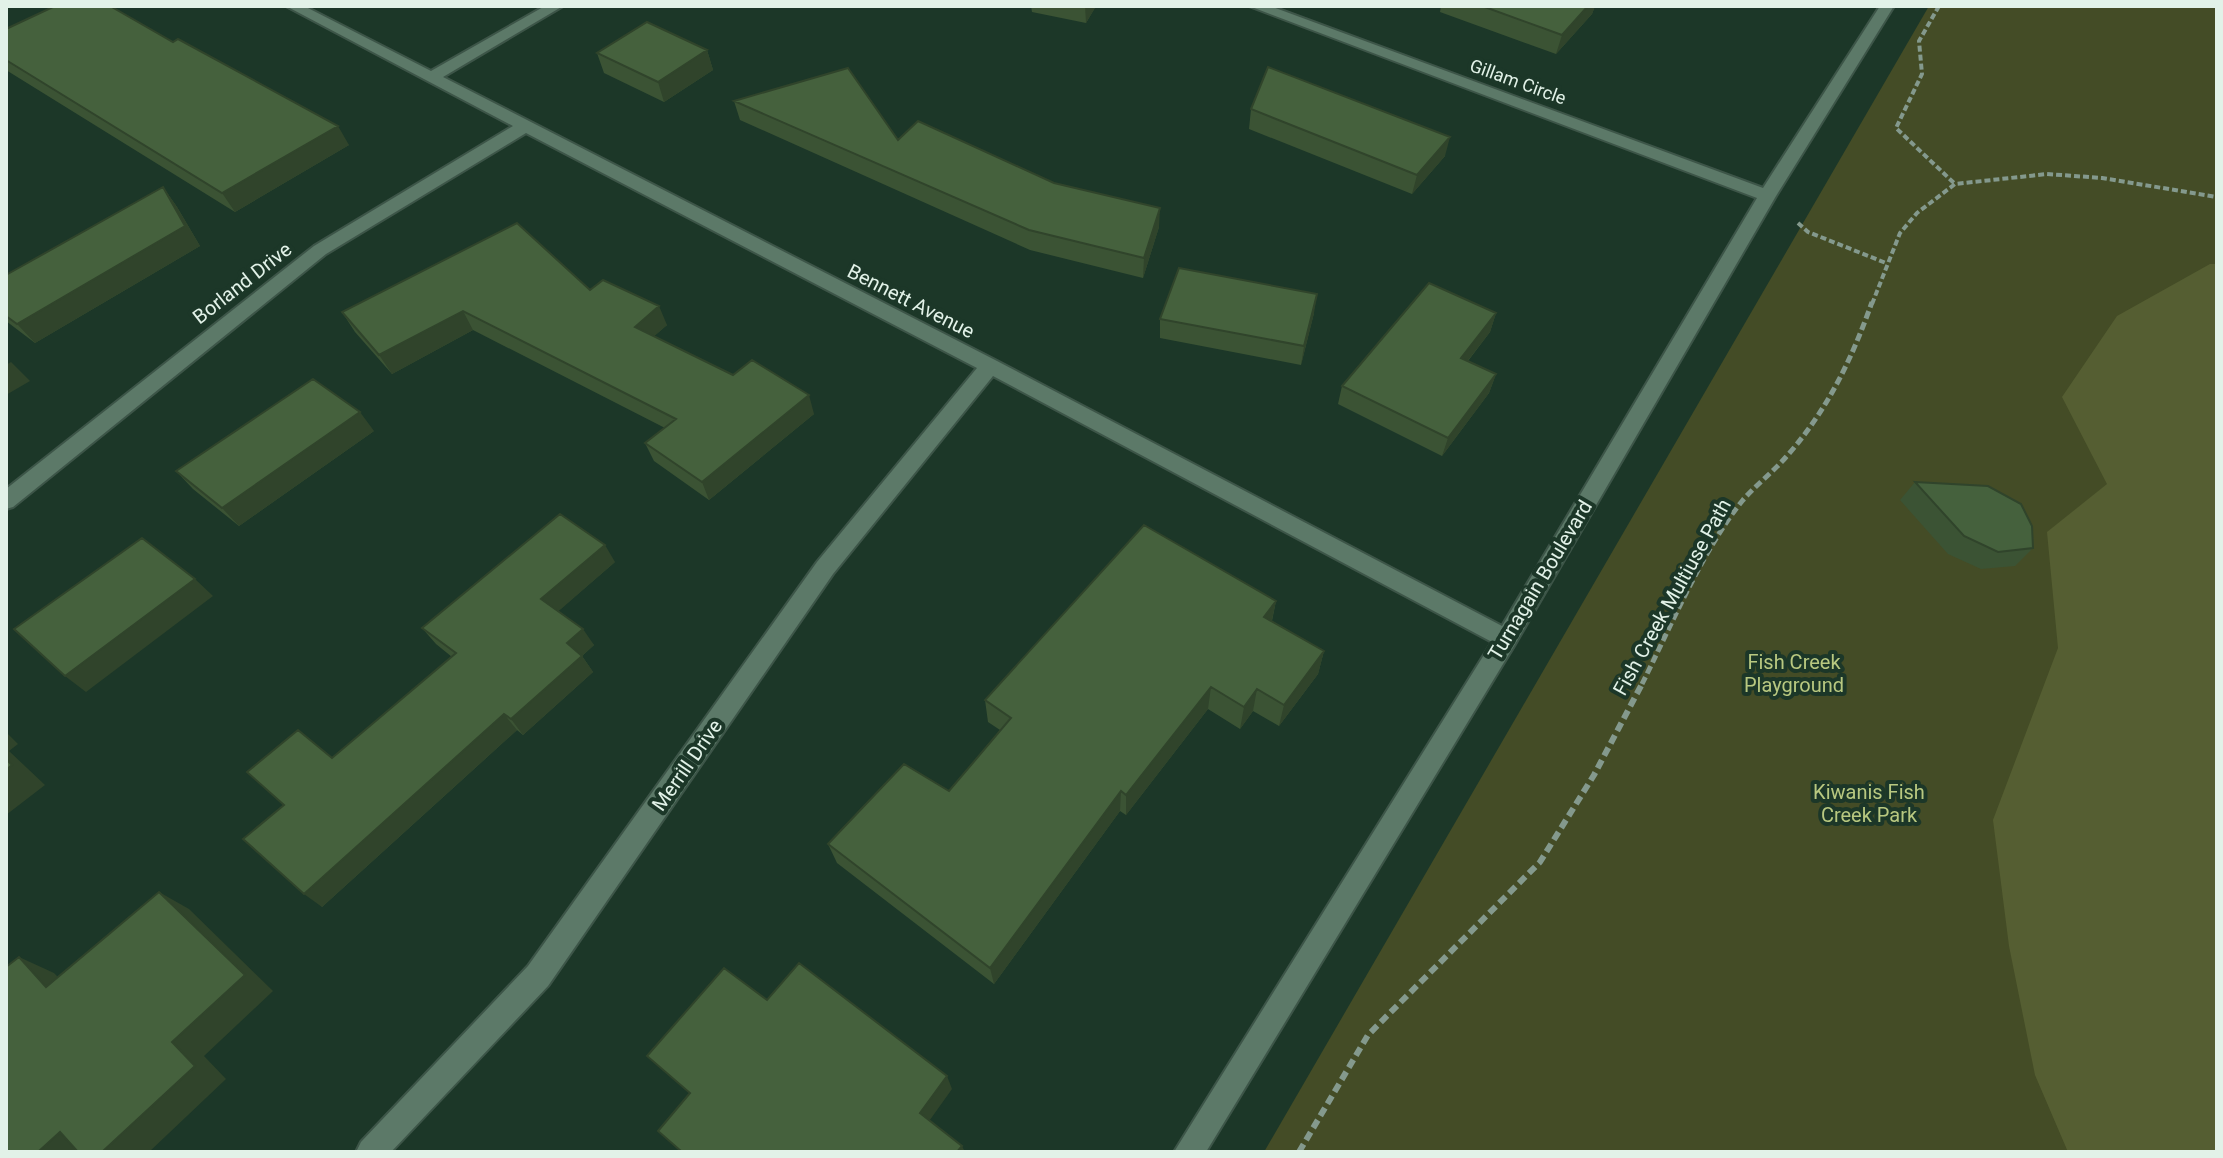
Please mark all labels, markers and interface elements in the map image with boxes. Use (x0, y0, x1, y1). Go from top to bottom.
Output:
street label: Gillam Circle (1467, 54, 1569, 109)
street label: Borland Drive (188, 237, 296, 329)
street label: Bennett Avenue (844, 259, 978, 343)
street label: Fish Creek Multiuse Path (1608, 495, 1736, 699)
street label: Turnagain Boulevard (1483, 496, 1597, 664)
park label: Fish Creek Playground (1744, 650, 1844, 697)
street label: Merrill Drive (647, 715, 727, 815)
park label: Kiwanis Fish Creek Park (1813, 780, 1925, 827)

